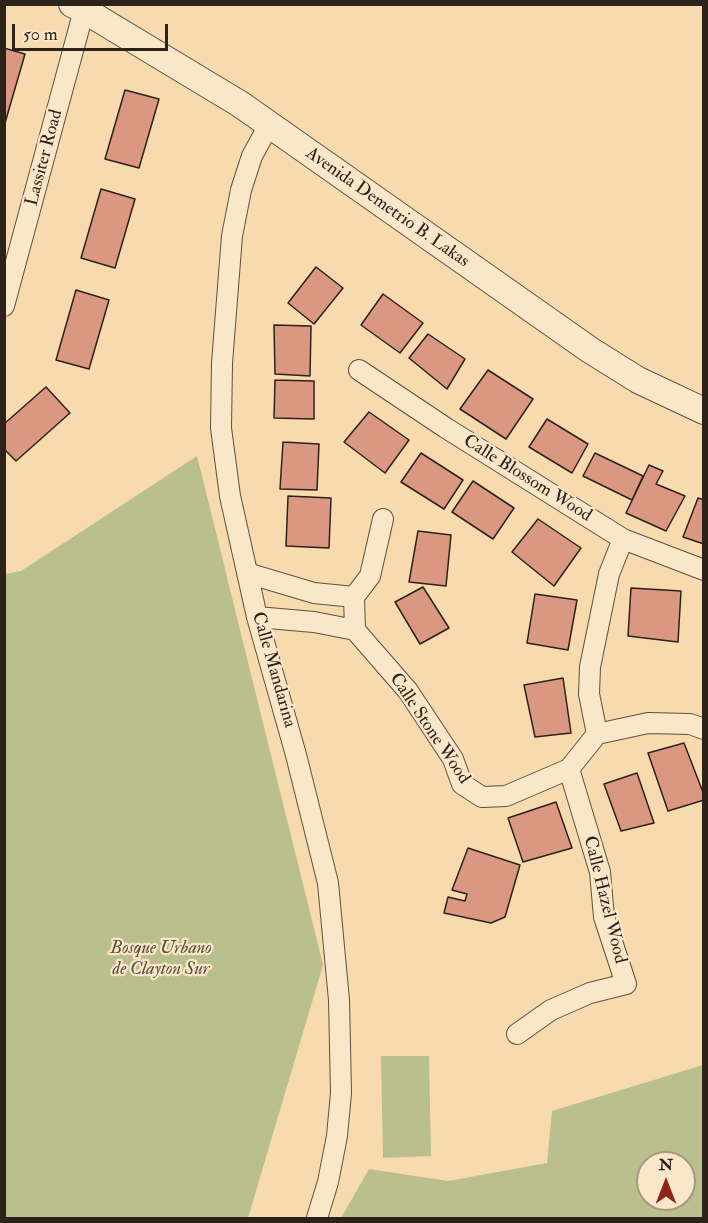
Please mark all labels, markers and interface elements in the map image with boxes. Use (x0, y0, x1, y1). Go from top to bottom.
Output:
scale bar (15, 12, 171, 50)
text: 50 m (23, 23, 58, 46)
street label: Lassiter Road (22, 107, 68, 209)
street label: Avenida Demetrio B. Lakas (301, 143, 473, 273)
street label: Calle Blossom Wood (459, 431, 595, 527)
street label: Calle Mandarina (246, 610, 300, 730)
street label: Calle Stone Wood (384, 670, 474, 788)
street label: Calle Hazel Wood (578, 834, 630, 966)
park label: Bosque Urbano de Clayton Sur (110, 938, 212, 980)
north arrow (636, 1151, 696, 1211)
text: N (659, 1155, 673, 1175)

